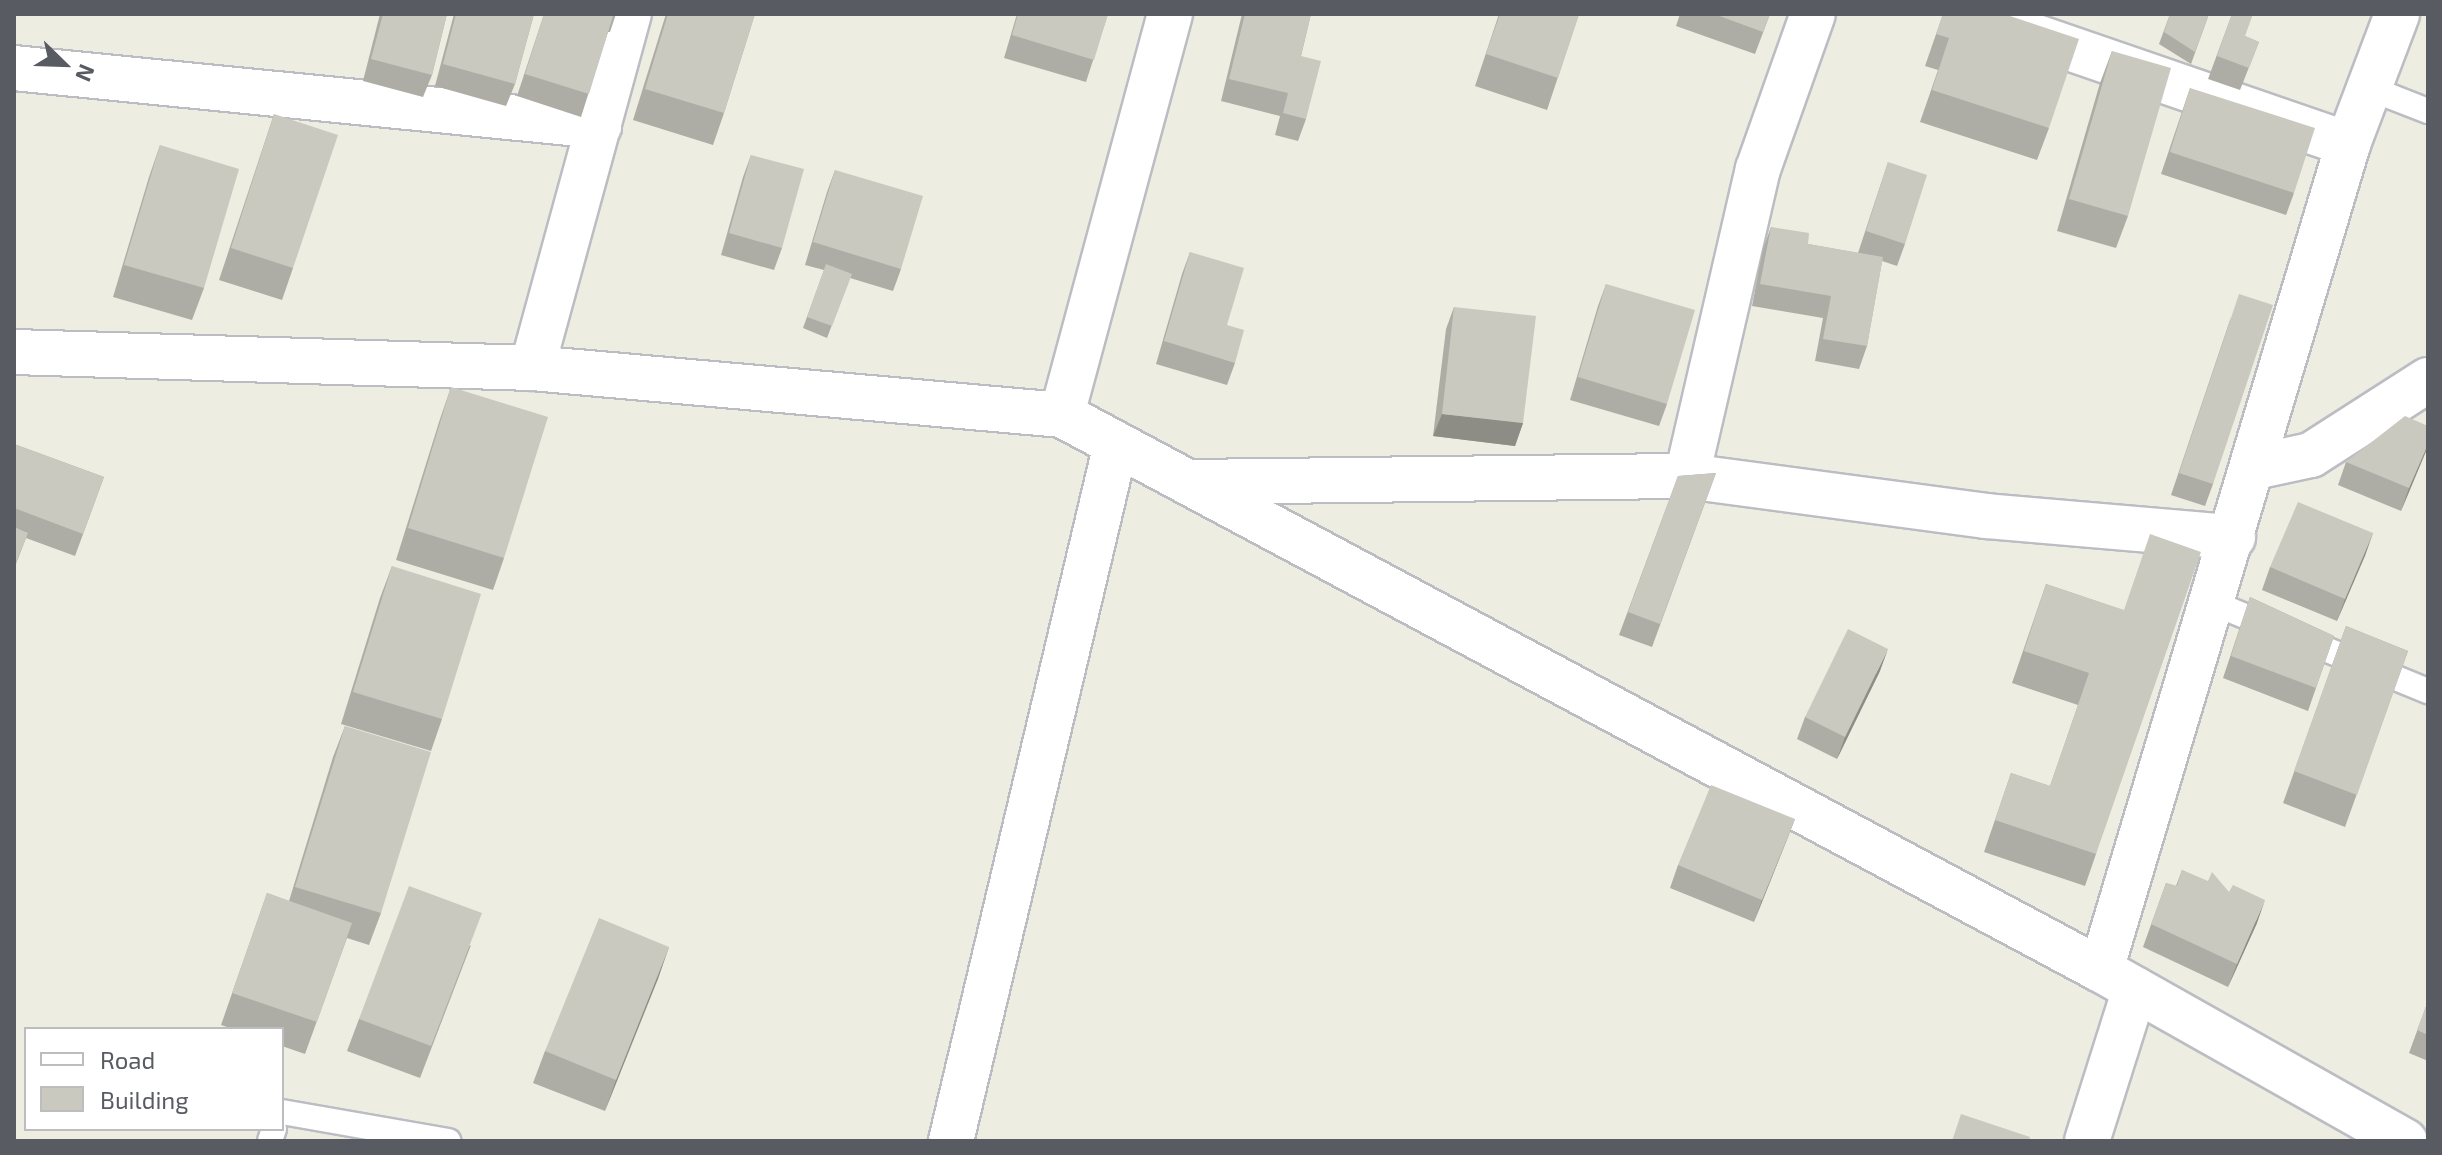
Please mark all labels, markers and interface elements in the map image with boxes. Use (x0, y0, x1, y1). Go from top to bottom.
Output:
north arrow (24, 24, 104, 104)
text: N (71, 61, 101, 86)
legend (24, 1027, 284, 1131)
text: Road (100, 1045, 155, 1074)
text: Building (100, 1085, 189, 1114)

